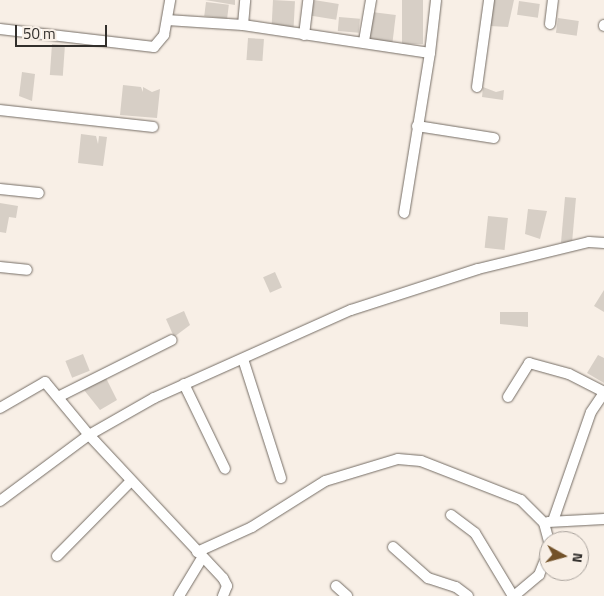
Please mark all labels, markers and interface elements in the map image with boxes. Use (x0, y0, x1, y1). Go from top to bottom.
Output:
scale bar (18, 15, 110, 47)
text: 50 m (23, 22, 56, 45)
north arrow (539, 531, 589, 581)
text: N (567, 552, 589, 564)

